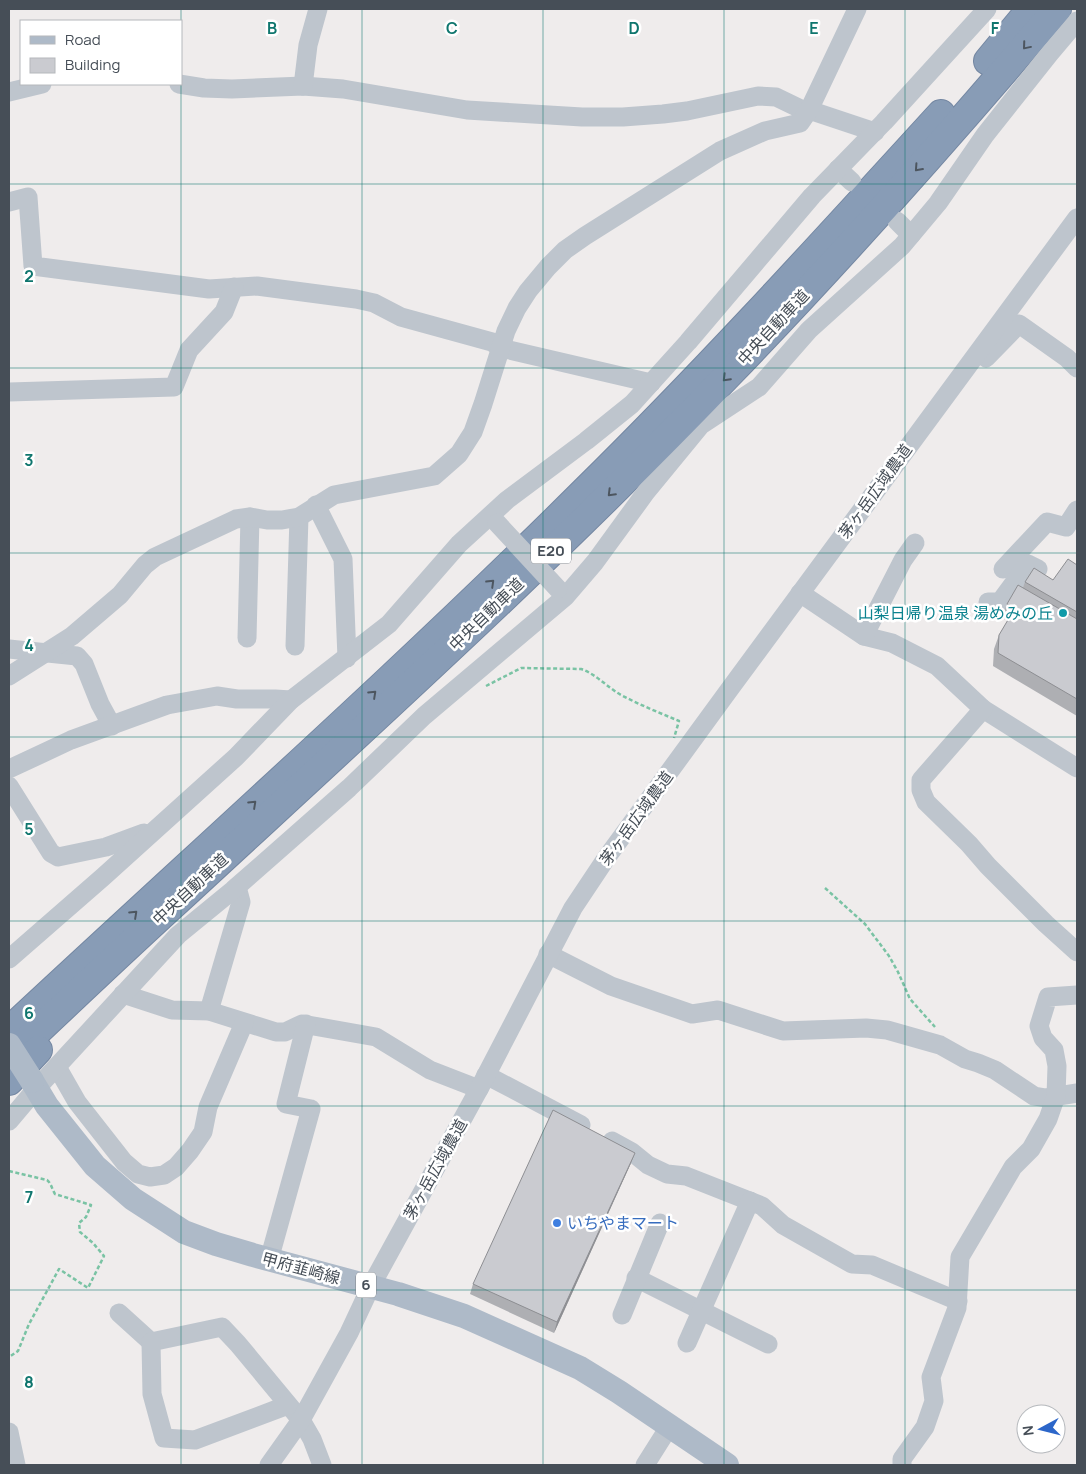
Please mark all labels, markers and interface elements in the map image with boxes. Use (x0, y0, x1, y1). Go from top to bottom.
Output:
text: B (267, 17, 277, 39)
text: C (446, 17, 458, 39)
text: D (628, 17, 640, 39)
text: E (809, 17, 819, 39)
text: F (991, 17, 1000, 39)
legend (20, 20, 182, 85)
text: Road (65, 29, 101, 50)
one-way arrow (1022, 40, 1031, 49)
text: Building (65, 54, 120, 75)
one-way arrow (916, 162, 924, 171)
text: 2 (24, 265, 34, 287)
street label: 中央自動車道 (732, 284, 814, 370)
one-way arrow (722, 372, 731, 381)
street label: 茅ヶ岳広域農道 (833, 439, 917, 543)
text: 3 (24, 449, 34, 471)
one-way arrow (608, 487, 617, 496)
road number: E20 (531, 538, 571, 564)
street label: 中央自動車道 (444, 573, 528, 655)
one-way arrow (485, 579, 494, 588)
place label: 山梨日帰り温泉 湯めみの丘 (858, 602, 1053, 624)
marker: 山梨日帰り温泉 湯めみの丘 (1057, 607, 1069, 619)
text: 4 (24, 634, 34, 656)
one-way arrow (367, 691, 376, 700)
street label: 茅ヶ岳広域農道 (594, 766, 678, 870)
one-way arrow (248, 801, 257, 810)
text: 5 (24, 818, 34, 840)
street label: 中央自動車道 (147, 848, 233, 930)
one-way arrow (128, 911, 137, 920)
text: 6 (24, 1002, 34, 1024)
street label: 茅ヶ岳広域農道 (398, 1115, 472, 1223)
text: 7 (25, 1186, 33, 1208)
place label: いちやまマート (567, 1212, 679, 1234)
marker: いちやまマート (551, 1217, 563, 1229)
street label: 甲府韮崎線 (260, 1247, 342, 1289)
road number: 6 (356, 1272, 376, 1298)
text: 8 (24, 1371, 34, 1393)
north arrow (1016, 1404, 1066, 1454)
text: N (1018, 1424, 1038, 1437)

